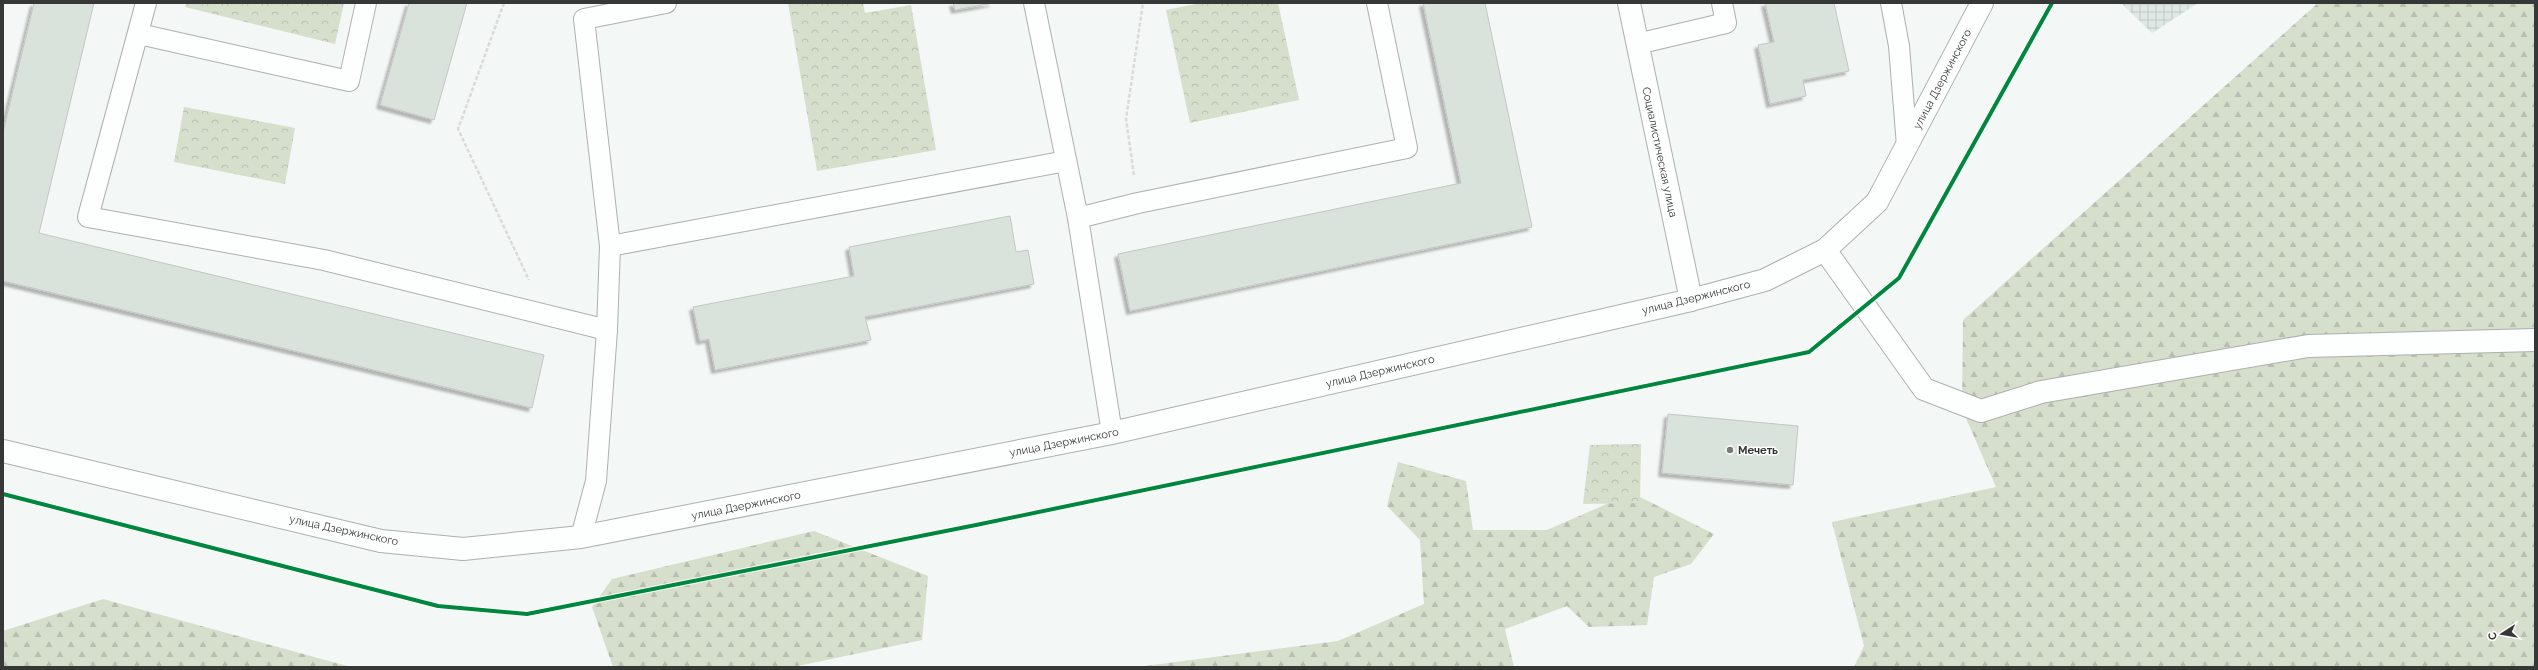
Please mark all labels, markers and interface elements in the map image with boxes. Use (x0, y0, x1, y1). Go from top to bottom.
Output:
street label: улица Дзержинского (1911, 27, 1974, 131)
street label: Социалистическая улица (1639, 86, 1680, 218)
street label: улица Дзержинского (1641, 278, 1752, 317)
street label: улица Дзержинского (1325, 353, 1436, 390)
street label: улица Дзержинского (1008, 425, 1120, 459)
place label: Мечеть (1738, 444, 1778, 457)
marker: Мечеть (1725, 445, 1735, 455)
street label: улица Дзержинского (690, 488, 802, 522)
street label: улица Дзержинского (288, 513, 400, 548)
north arrow (2482, 614, 2522, 654)
text: С (2485, 630, 2500, 641)

